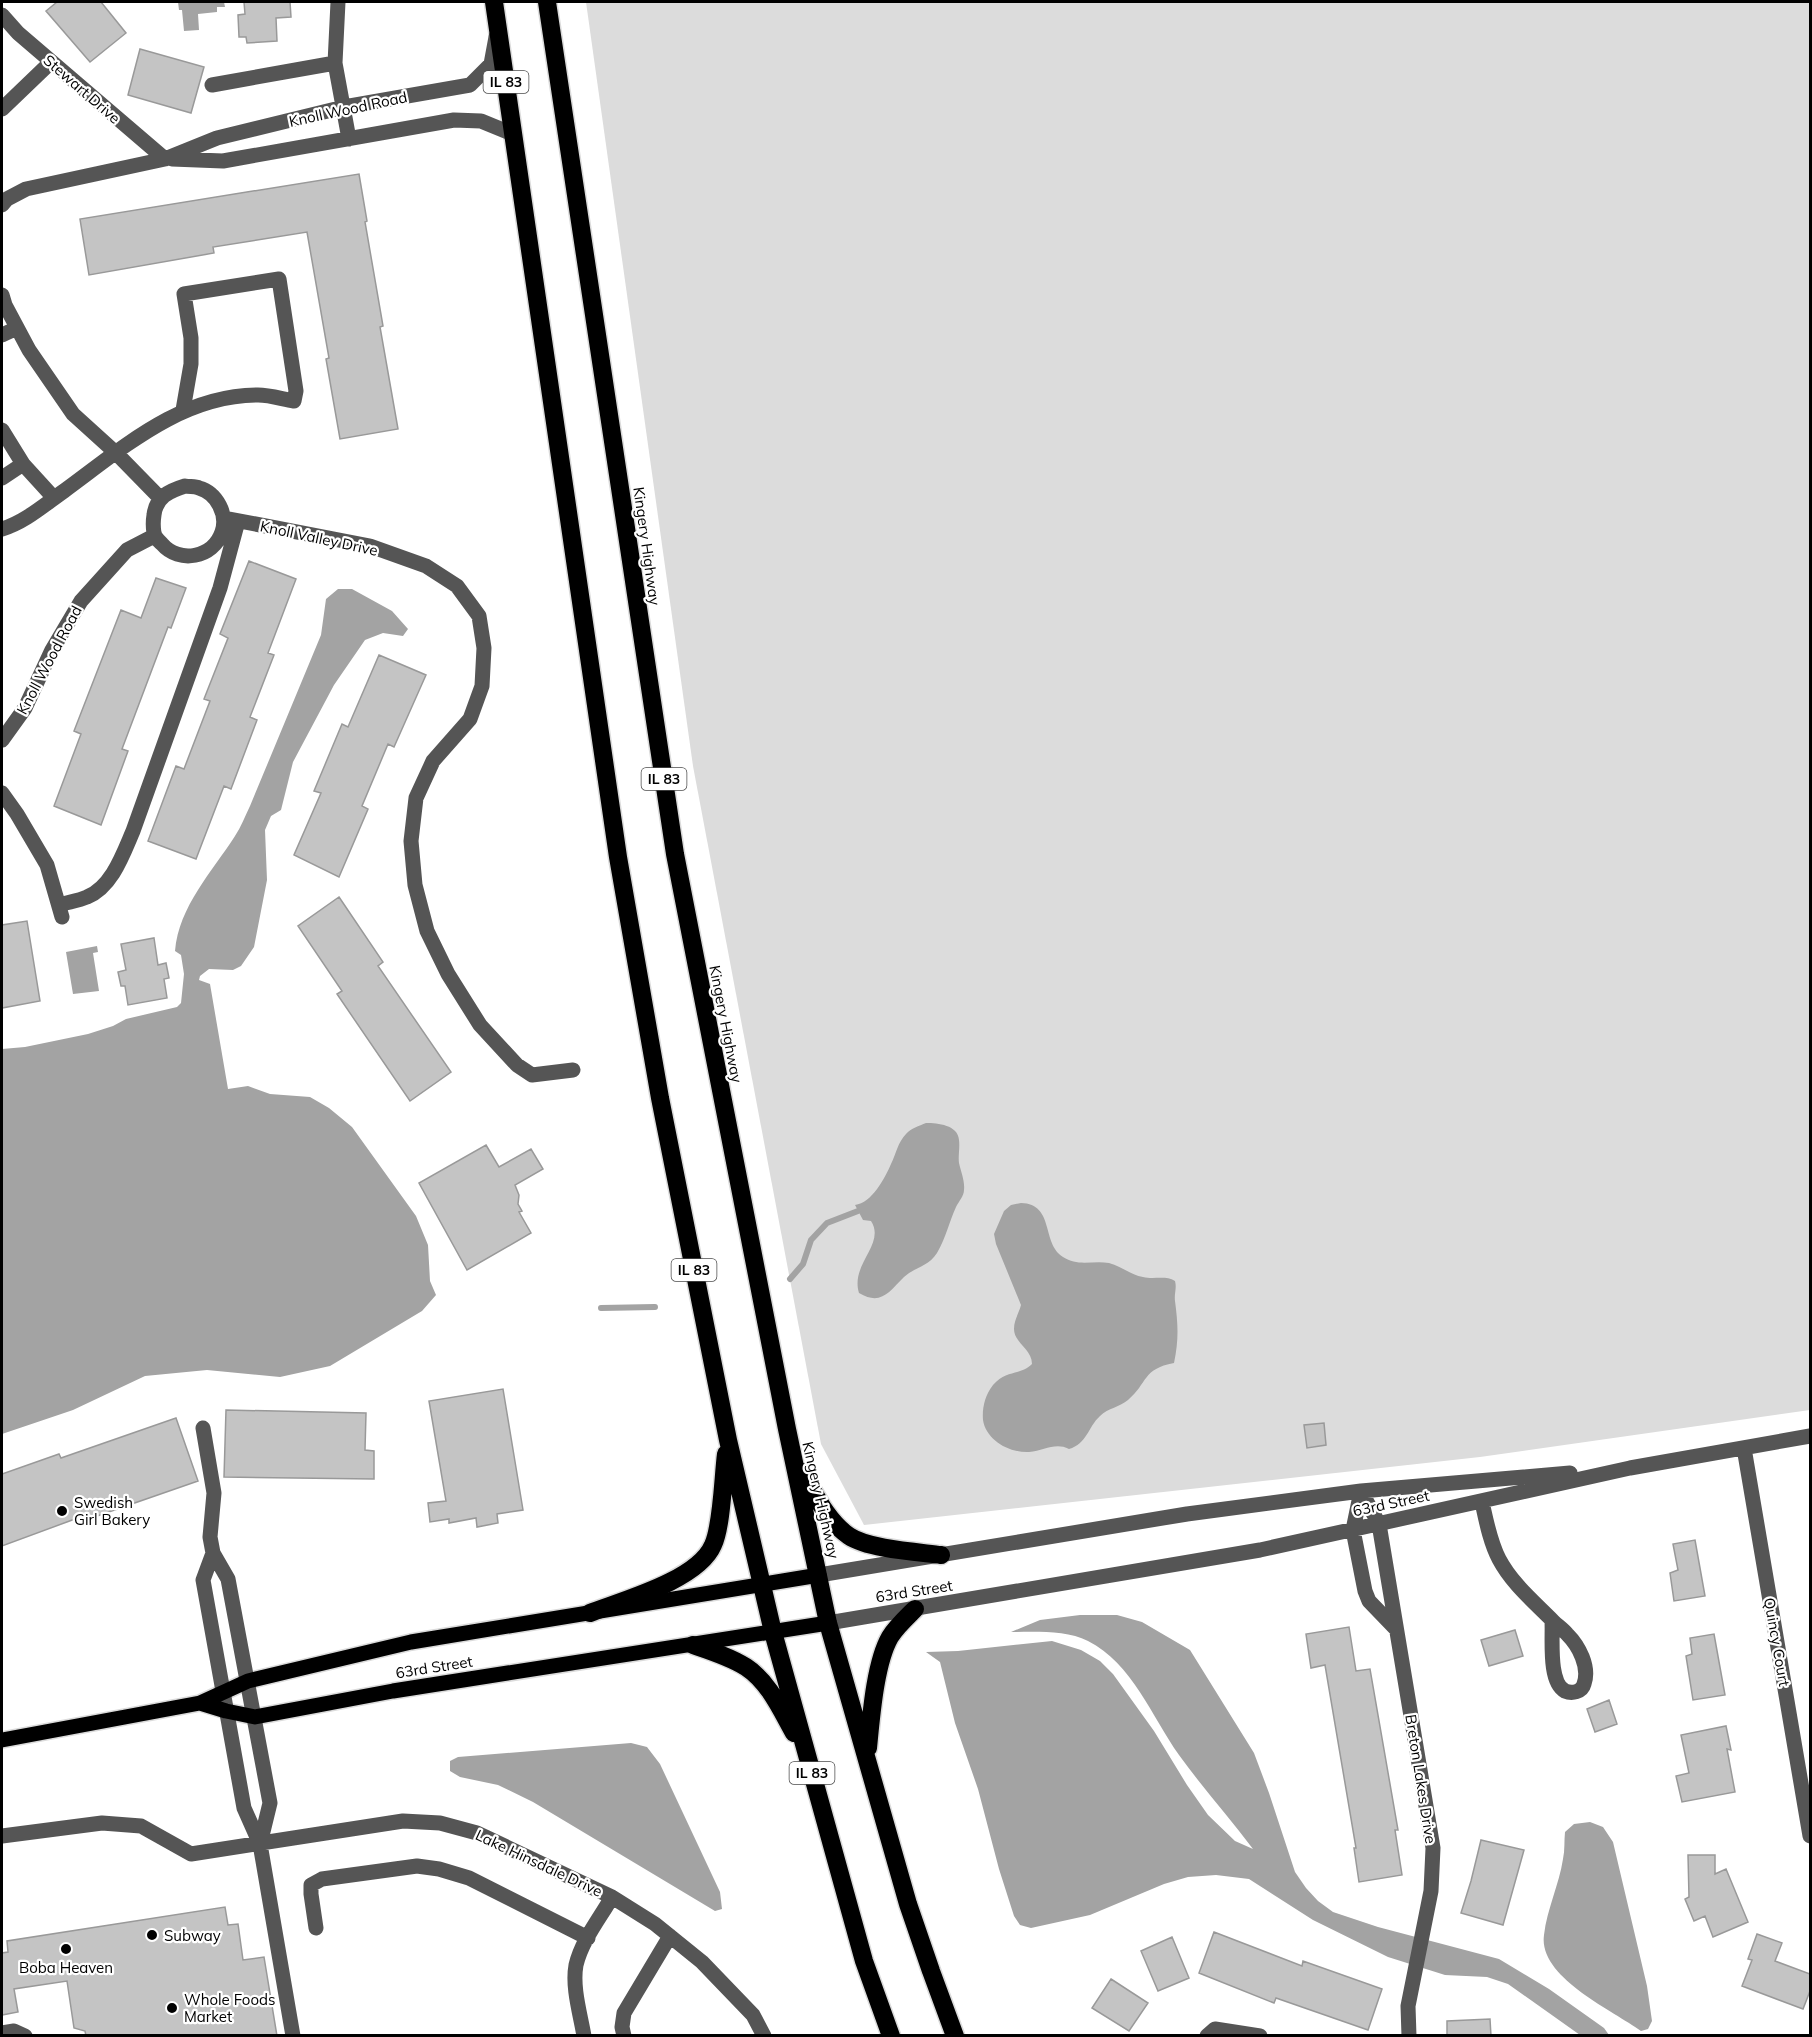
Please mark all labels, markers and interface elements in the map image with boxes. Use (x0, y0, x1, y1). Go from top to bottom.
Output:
street label: Stewart Drive (40, 50, 124, 128)
road number: IL 83 (484, 71, 528, 93)
street label: Knoll Wood Road (287, 87, 409, 131)
street label: Kingery Highway (629, 486, 665, 606)
street label: Knoll Valley Drive (258, 516, 380, 560)
street label: Knoll Wood Road (12, 602, 86, 718)
road number: IL 83 (642, 768, 686, 790)
street label: Kingery Highway (705, 964, 747, 1084)
road number: IL 83 (672, 1259, 716, 1281)
street label: Kingery Highway (798, 1440, 844, 1560)
street label: 63rd Street (1351, 1486, 1431, 1520)
place label: Swedish Girl Bakery (74, 1493, 150, 1529)
marker: Swedish Girl Bakery (55, 1504, 69, 1518)
street label: 63rd Street (874, 1576, 954, 1606)
street label: Quincy Court (1760, 1596, 1794, 1688)
street label: 63rd Street (394, 1652, 474, 1682)
street label: Breton Lakes Drive (1401, 1713, 1441, 1845)
road number: IL 83 (790, 1762, 834, 1784)
street label: Lake Hinsdale Drive (472, 1825, 606, 1901)
place label: Subway (164, 1926, 221, 1945)
marker: Subway (145, 1928, 159, 1942)
marker: Boba Heaven (59, 1942, 73, 1956)
place label: Boba Heaven (19, 1958, 113, 1977)
place label: Whole Foods Market (184, 1990, 275, 2026)
marker: Whole Foods Market (165, 2001, 179, 2015)

